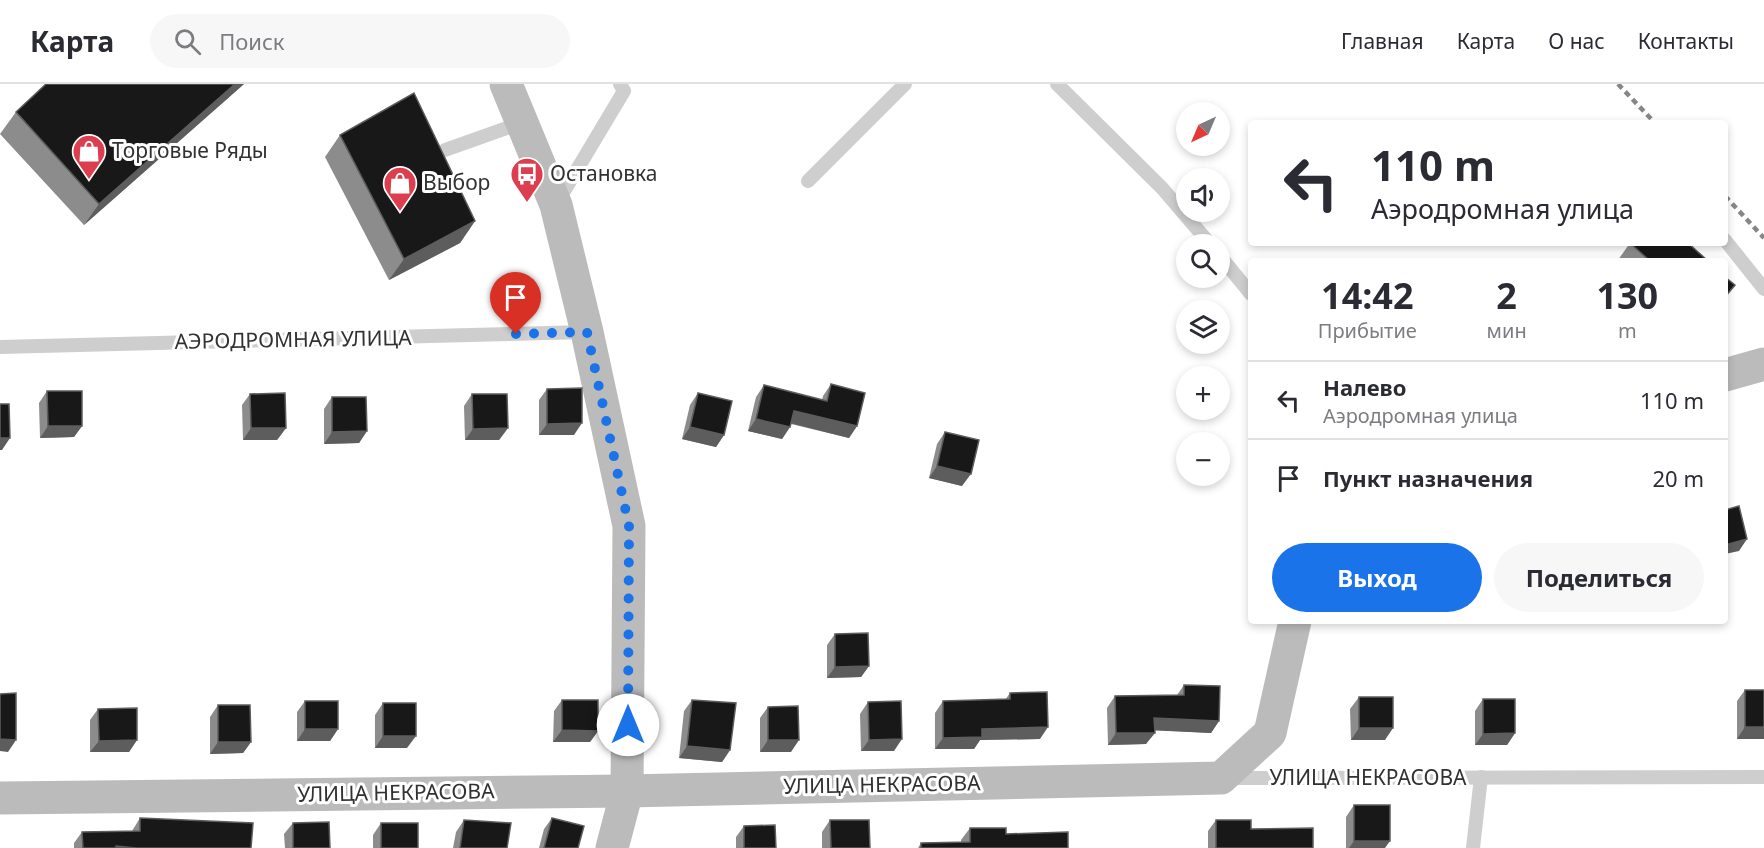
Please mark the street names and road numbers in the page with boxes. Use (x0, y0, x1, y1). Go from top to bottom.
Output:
street label: АЭРОДРОМНАЯ УЛИЦА (174, 323, 412, 355)
street label: УЛИЦА НЕКРАСОВА (1269, 763, 1467, 791)
street label: УЛИЦА НЕКРАСОВА (783, 768, 981, 800)
street label: УЛИЦА НЕКРАСОВА (297, 776, 495, 808)

